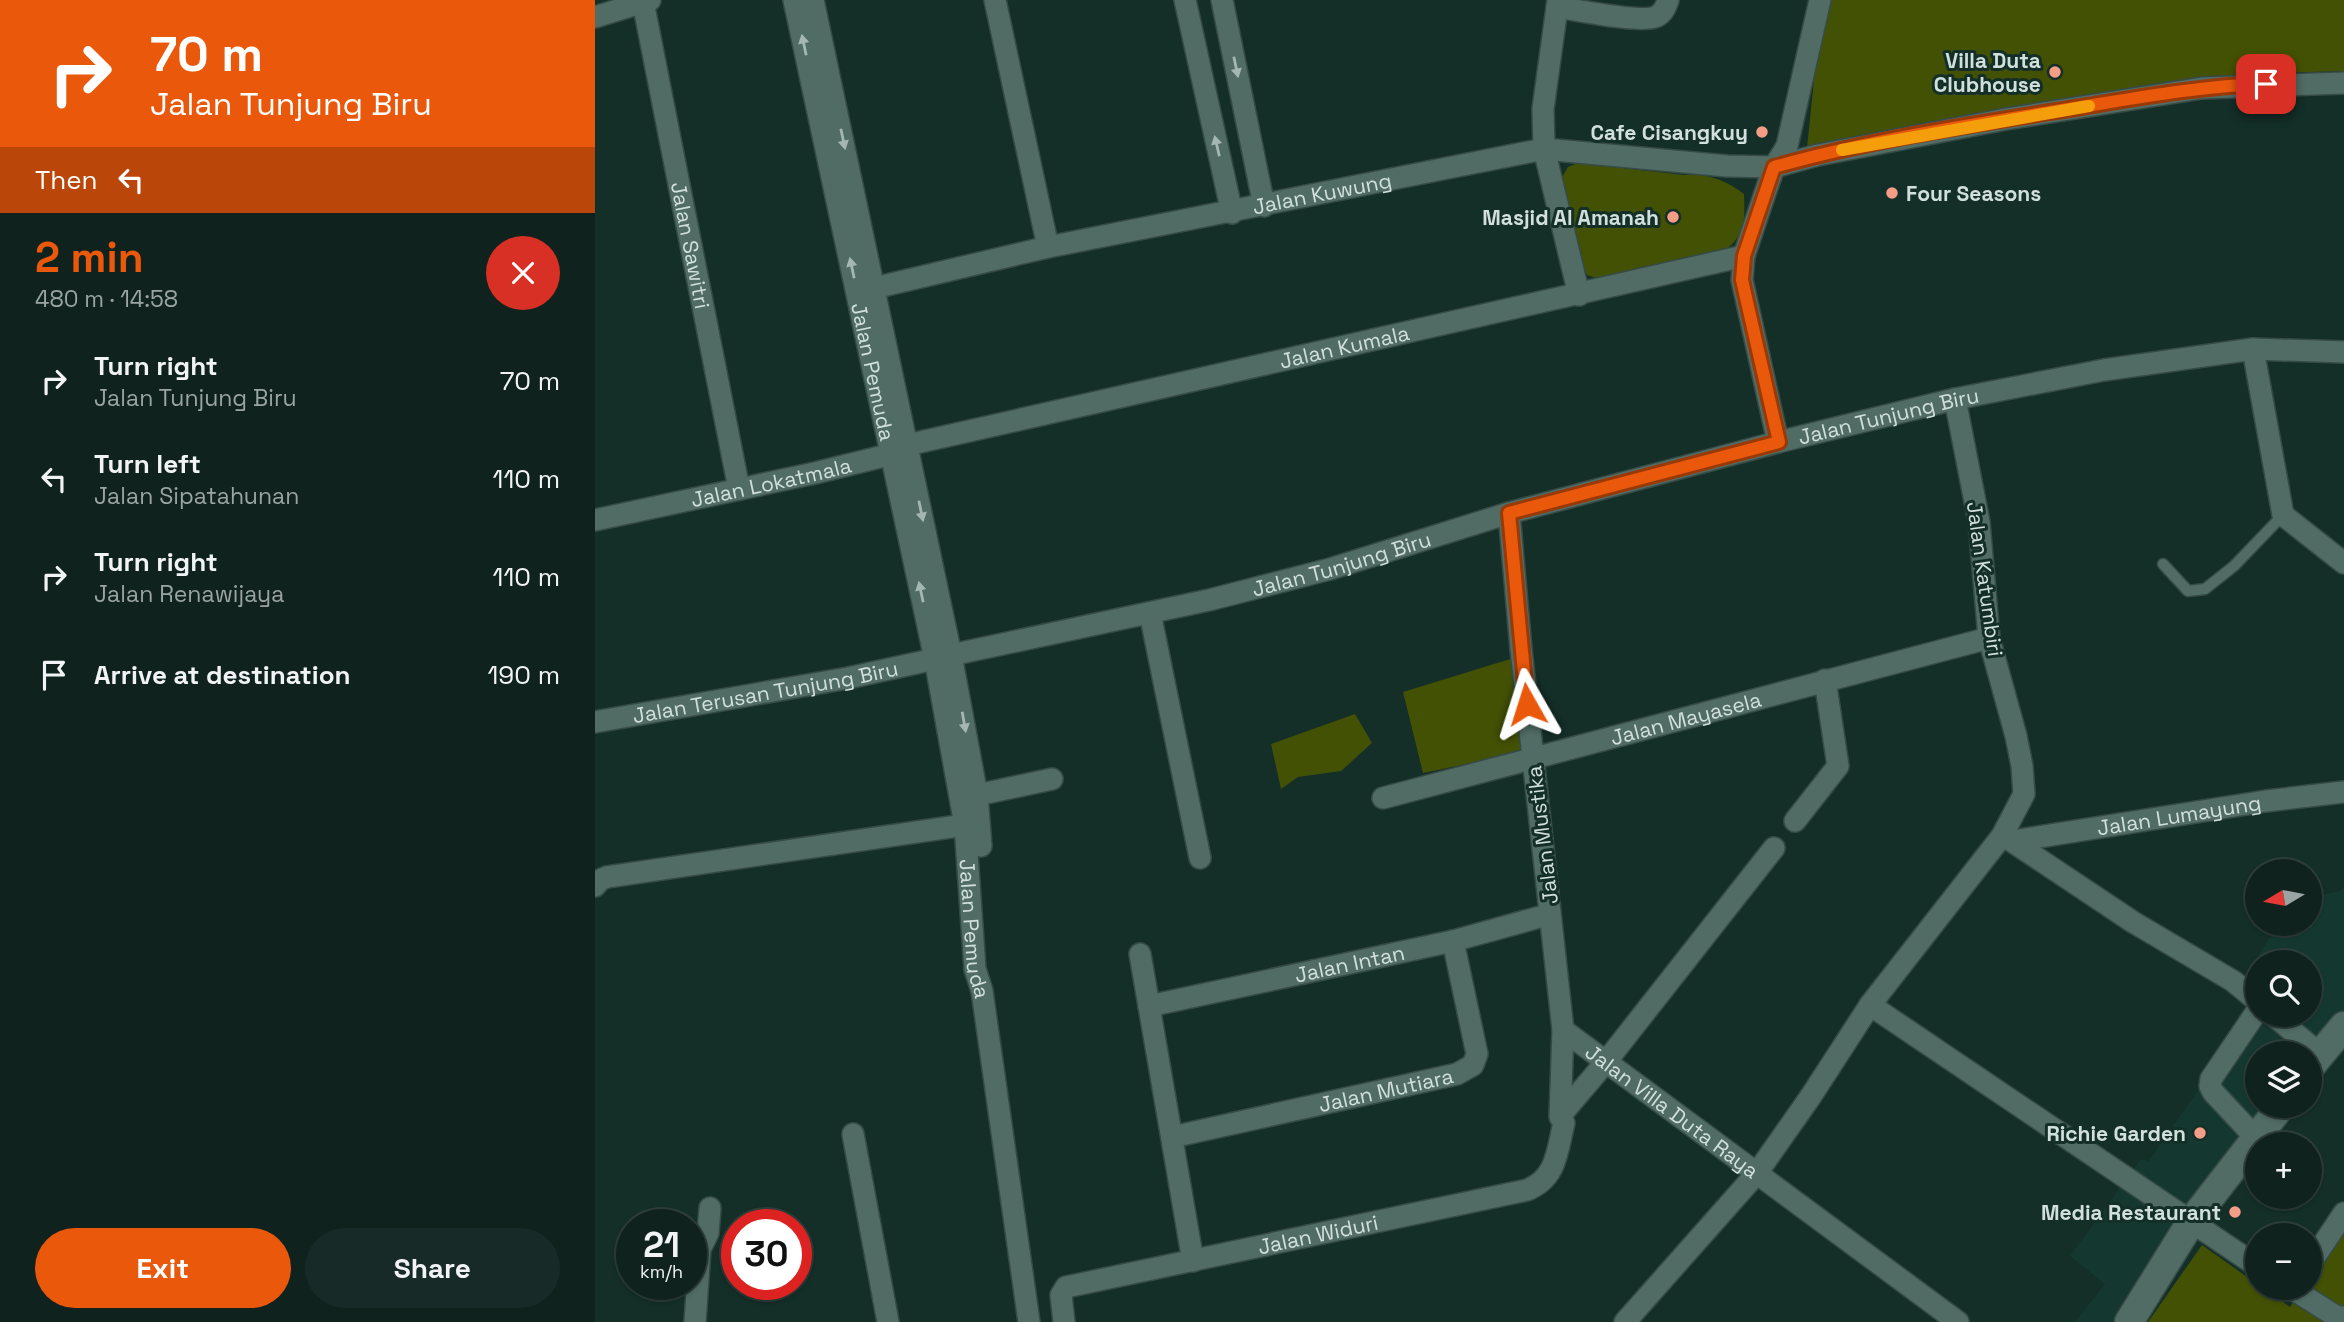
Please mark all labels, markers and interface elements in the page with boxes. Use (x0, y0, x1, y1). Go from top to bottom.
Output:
text: 70 m (150, 23, 263, 85)
icon: right (35, 28, 126, 119)
one-way arrow (798, 34, 809, 56)
place label: Villa Duta Clubhouse (1934, 47, 2041, 98)
pin (2236, 54, 2296, 114)
one-way arrow (1230, 56, 1241, 78)
marker: Villa Duta Clubhouse (2047, 64, 2063, 80)
icon: arrive (2247, 65, 2285, 103)
text: Jalan Tunjung Biru (150, 84, 432, 124)
place label: Cafe Cisangkuy (1591, 119, 1748, 146)
marker: Cafe Cisangkuy (1754, 124, 1770, 140)
one-way arrow (837, 128, 848, 150)
one-way arrow (1212, 135, 1223, 157)
icon: left (112, 161, 150, 199)
text: Then (35, 163, 98, 197)
street label: Jalan Kuwung (1250, 166, 1394, 220)
street label: Jalan Sawitri (665, 179, 717, 311)
place label: Four Seasons (1906, 180, 2041, 207)
marker: Four Seasons (1884, 185, 1900, 201)
place label: Masjid Al Amanah (1482, 204, 1659, 231)
marker: Masjid Al Amanah (1665, 209, 1681, 225)
text: 2 min (35, 231, 144, 284)
button: close (486, 236, 560, 310)
one-way arrow (846, 257, 857, 279)
text: 480 m · 14:58 (35, 284, 178, 314)
street label: Jalan Pemuda (846, 300, 901, 443)
street label: Jalan Kumala (1277, 319, 1412, 374)
text: Turn right (94, 349, 218, 383)
icon: right (35, 362, 73, 400)
text: 70 m (500, 364, 560, 398)
street label: Jalan Tunjung Biru (1795, 381, 1981, 450)
text: Jalan Tunjung Biru (94, 383, 297, 413)
text: Turn left (94, 447, 201, 481)
street label: Jalan Lokatmala (688, 451, 854, 513)
icon: left (35, 460, 73, 498)
text: 110 m (493, 462, 560, 496)
text: Jalan Sipatahunan (94, 481, 299, 511)
one-way arrow (916, 500, 927, 522)
street label: Jalan Katumbiri (1961, 500, 2009, 658)
street label: Jalan Tunjung Biru (1249, 525, 1434, 602)
text: Turn right (94, 545, 218, 579)
icon: right (35, 558, 73, 596)
text: 110 m (493, 560, 560, 594)
text: Jalan Renawijaya (94, 579, 284, 609)
one-way arrow (915, 581, 926, 603)
street label: Jalan Terusan Tunjung Biru (630, 654, 901, 729)
icon: arrive (35, 656, 73, 694)
text: Arrive at destination (94, 658, 351, 692)
text: 190 m (488, 658, 560, 692)
position arrow (1490, 667, 1564, 741)
street label: Jalan Mayasela (1607, 685, 1764, 751)
one-way arrow (959, 711, 970, 733)
street label: Jalan Mustika (1520, 764, 1564, 906)
street label: Jalan Lumayung (2095, 788, 2263, 841)
street label: Jalan Pemuda (954, 858, 996, 1000)
north arrow (2245, 859, 2322, 936)
map controls (2245, 859, 2322, 1300)
street label: Jalan Intan (1292, 938, 1407, 988)
button: search (2245, 950, 2322, 1027)
street label: Jalan Villa Duta Raya (1580, 1038, 1764, 1184)
button: layers (2245, 1041, 2322, 1118)
street label: Jalan Mutiara (1316, 1062, 1456, 1118)
place label: Richie Garden (2046, 1120, 2186, 1147)
marker: Richie Garden (2192, 1125, 2208, 1141)
button: + (2245, 1132, 2322, 1209)
place label: Media Restaurant (2041, 1199, 2221, 1226)
marker: Media Restaurant (2227, 1204, 2243, 1220)
street label: Jalan Widuri (1255, 1208, 1381, 1260)
speed limit sign: 30 (721, 1209, 812, 1300)
text: 21 (643, 1223, 680, 1267)
button: − (2245, 1223, 2322, 1300)
button: Exit (35, 1228, 291, 1308)
button: Share (305, 1228, 560, 1308)
text: km/h (640, 1260, 683, 1283)

